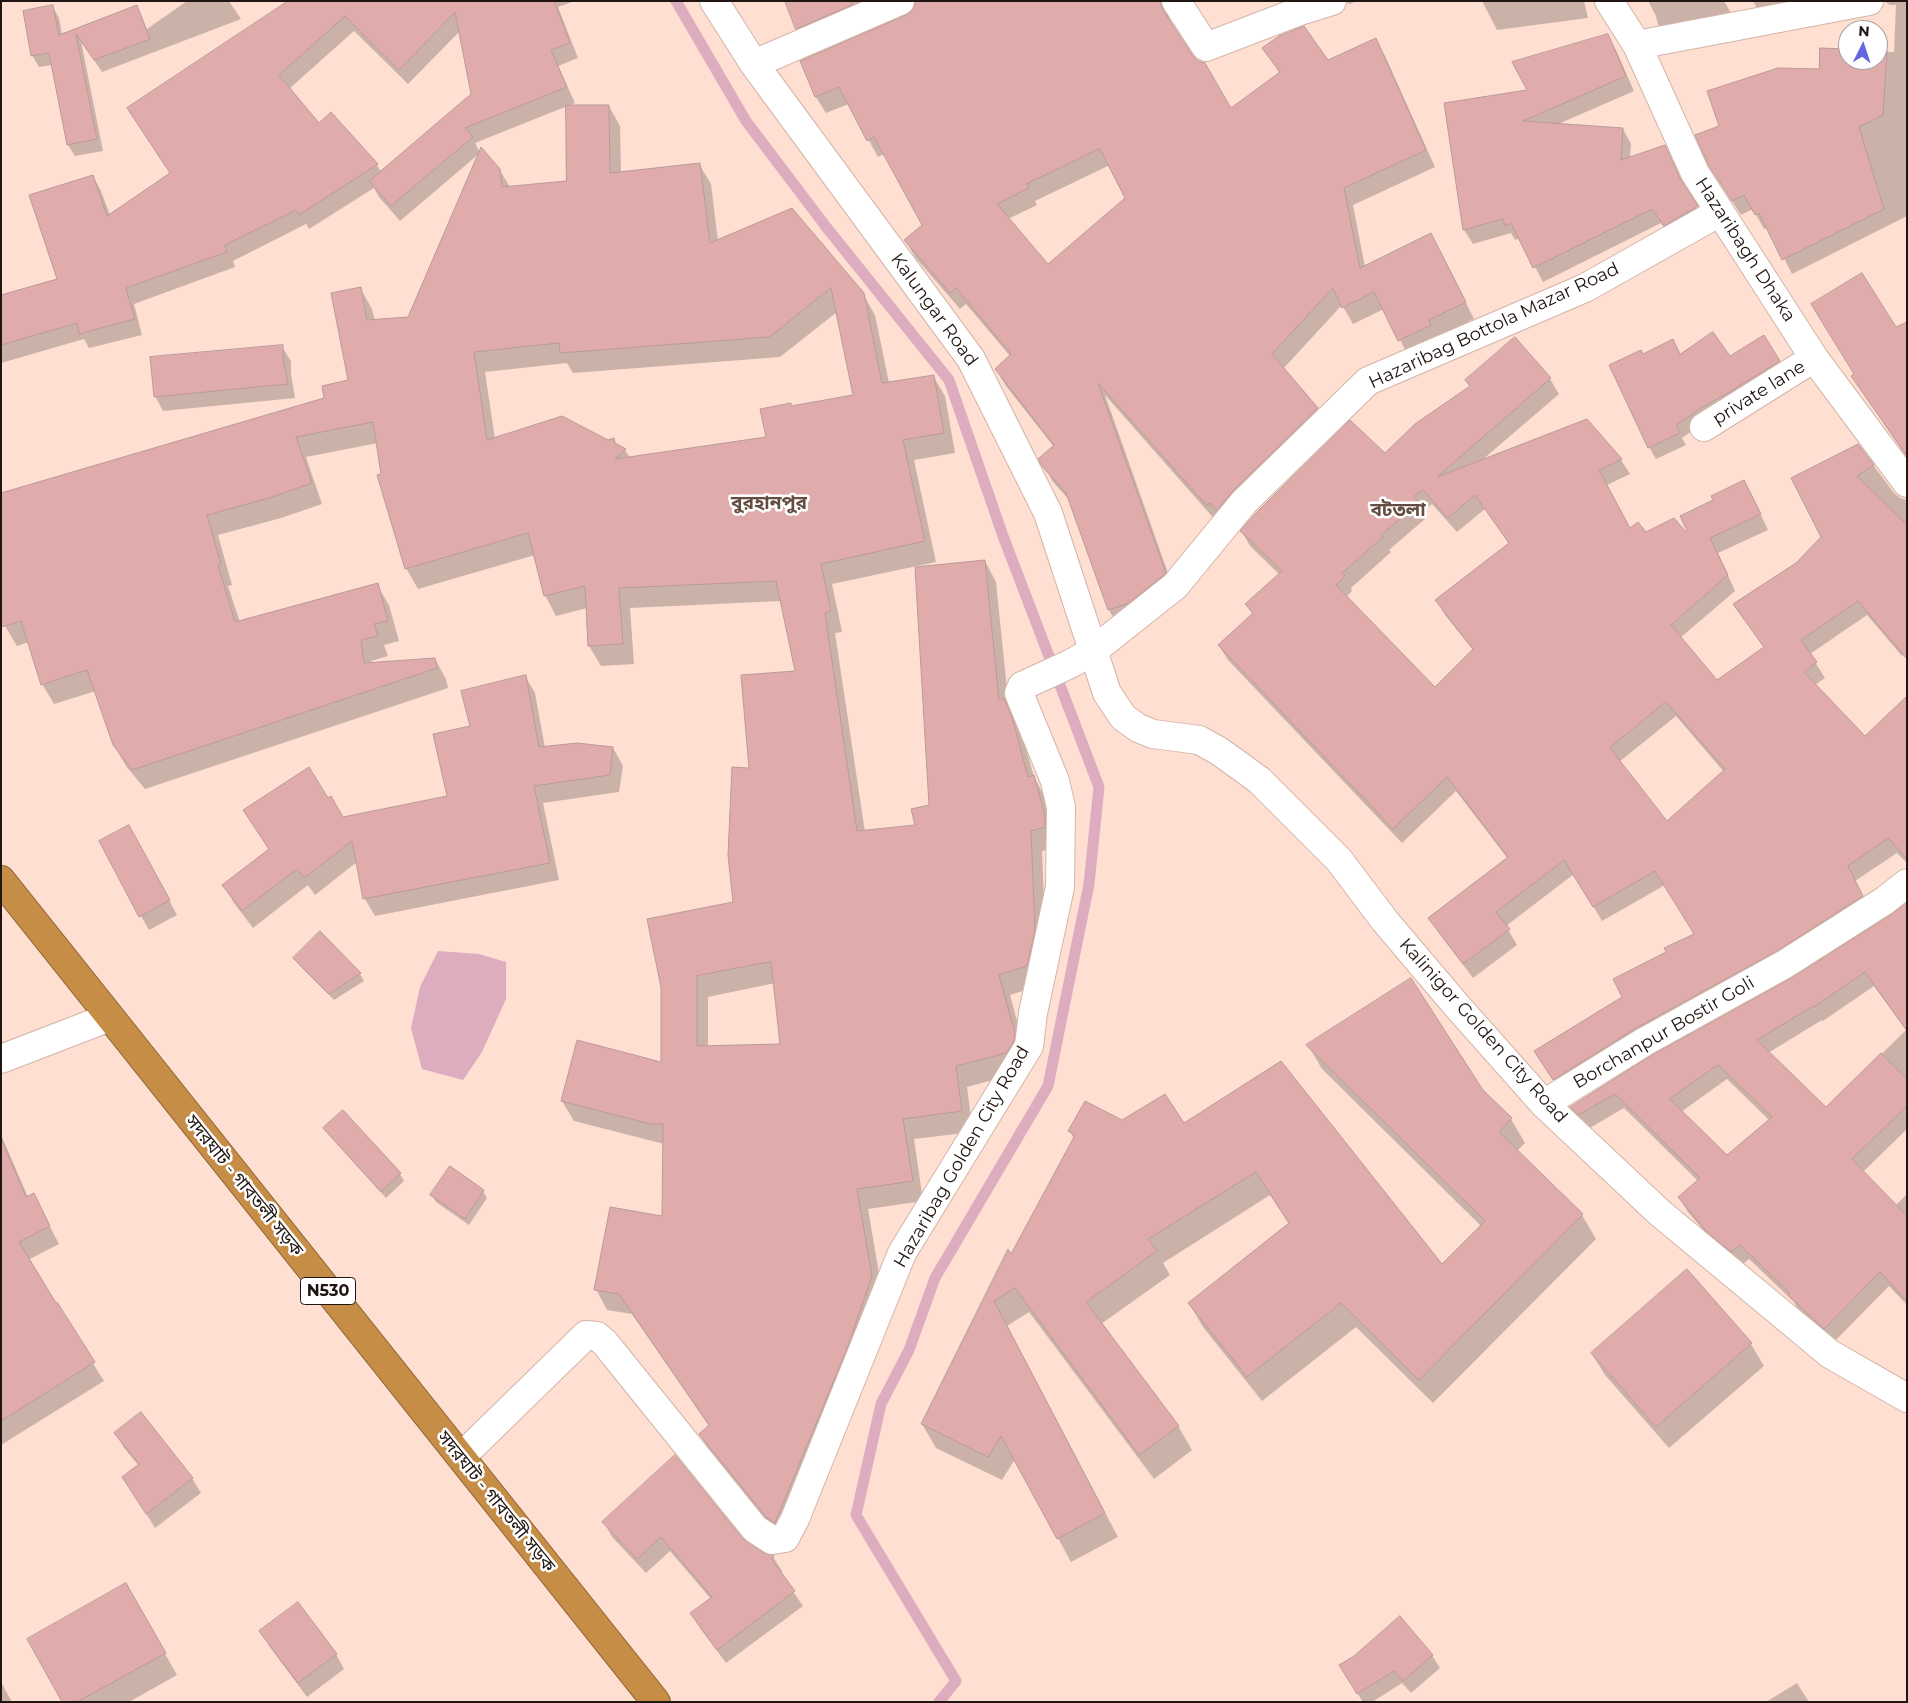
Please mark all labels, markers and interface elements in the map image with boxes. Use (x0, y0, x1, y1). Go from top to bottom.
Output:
north arrow (1838, 20, 1888, 70)
text: N (1858, 22, 1870, 40)
street label: Hazaribagh Dhaka (1690, 174, 1800, 326)
street label: Kalungar Road (886, 249, 982, 371)
street label: Hazaribag Bottola Mazar Road (1365, 258, 1623, 394)
street label: private lane (1709, 356, 1809, 430)
district label: বুরহানপুর (731, 492, 807, 514)
district label: বটতলা (1370, 499, 1426, 521)
street label: Kalinigor Golden City Road (1394, 934, 1572, 1128)
street label: Borchanpur Bostir Goli (1570, 972, 1758, 1094)
street label: Hazaribag Golden City Road (890, 1042, 1034, 1272)
street label: সদরঘাট - গাবতলী সড়ক (181, 1111, 307, 1261)
road number: N530 (300, 1278, 356, 1304)
street label: সদরঘাট - গাবতলী সড়ক (433, 1427, 559, 1577)

